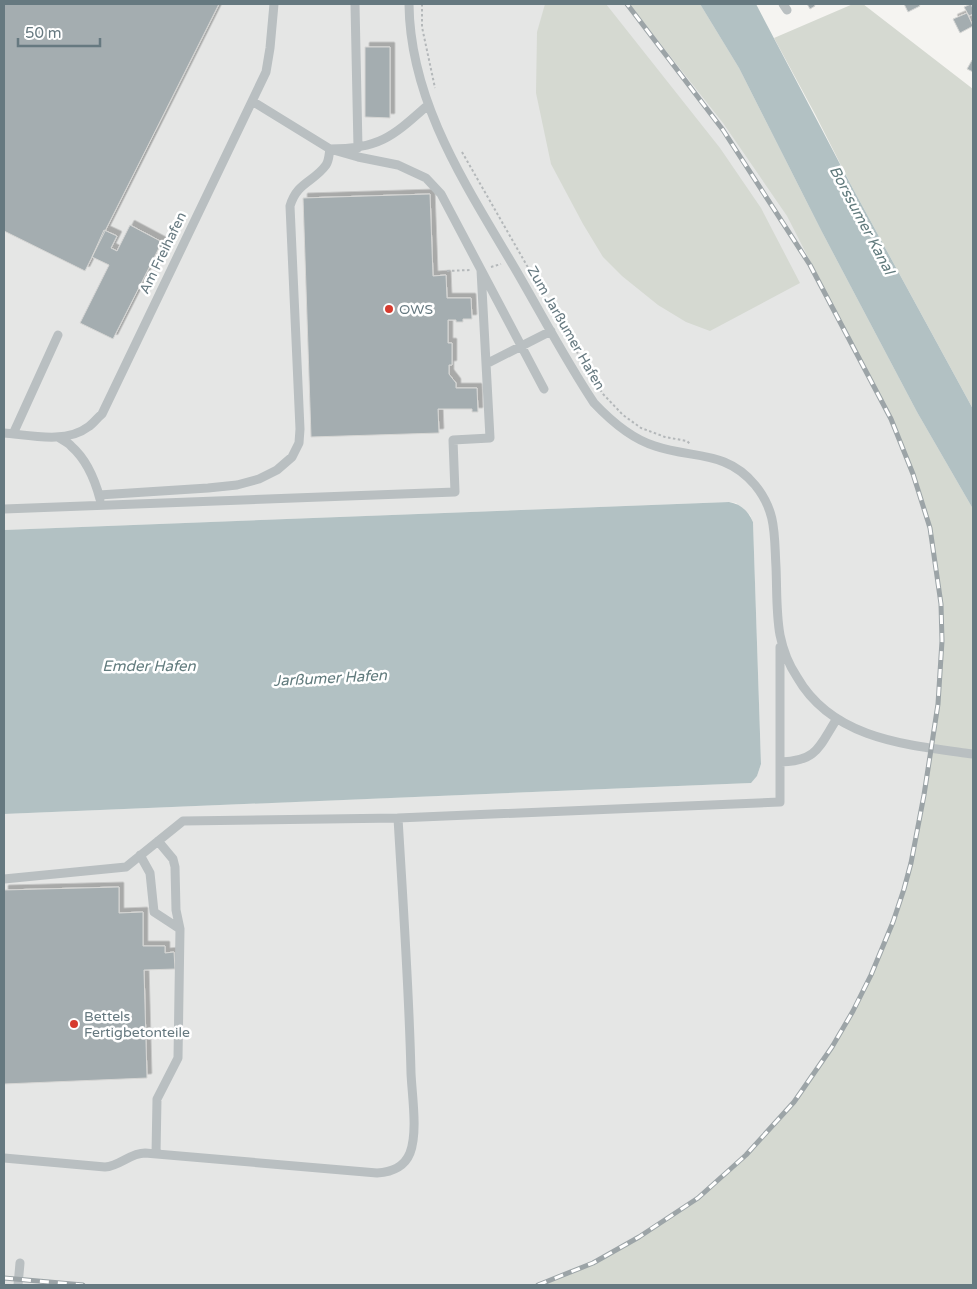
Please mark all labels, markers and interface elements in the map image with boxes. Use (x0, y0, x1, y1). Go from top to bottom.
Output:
scale bar (18, 15, 100, 47)
text: 50 m (25, 24, 62, 42)
water label: Borssumer Kanal (826, 163, 899, 279)
street label: Am Freihafen (136, 209, 190, 297)
street label: Zum Jarßumer Hafen (524, 263, 608, 393)
place label: OWS (399, 301, 434, 318)
marker: OWS (383, 303, 395, 315)
water label: Emder Hafen (102, 657, 197, 675)
water label: Jarßumer Hafen (273, 666, 388, 690)
place label: Bettels Fertigbetonteile (84, 1008, 190, 1041)
marker: Bettels Fertigbetonteile (68, 1018, 80, 1030)

